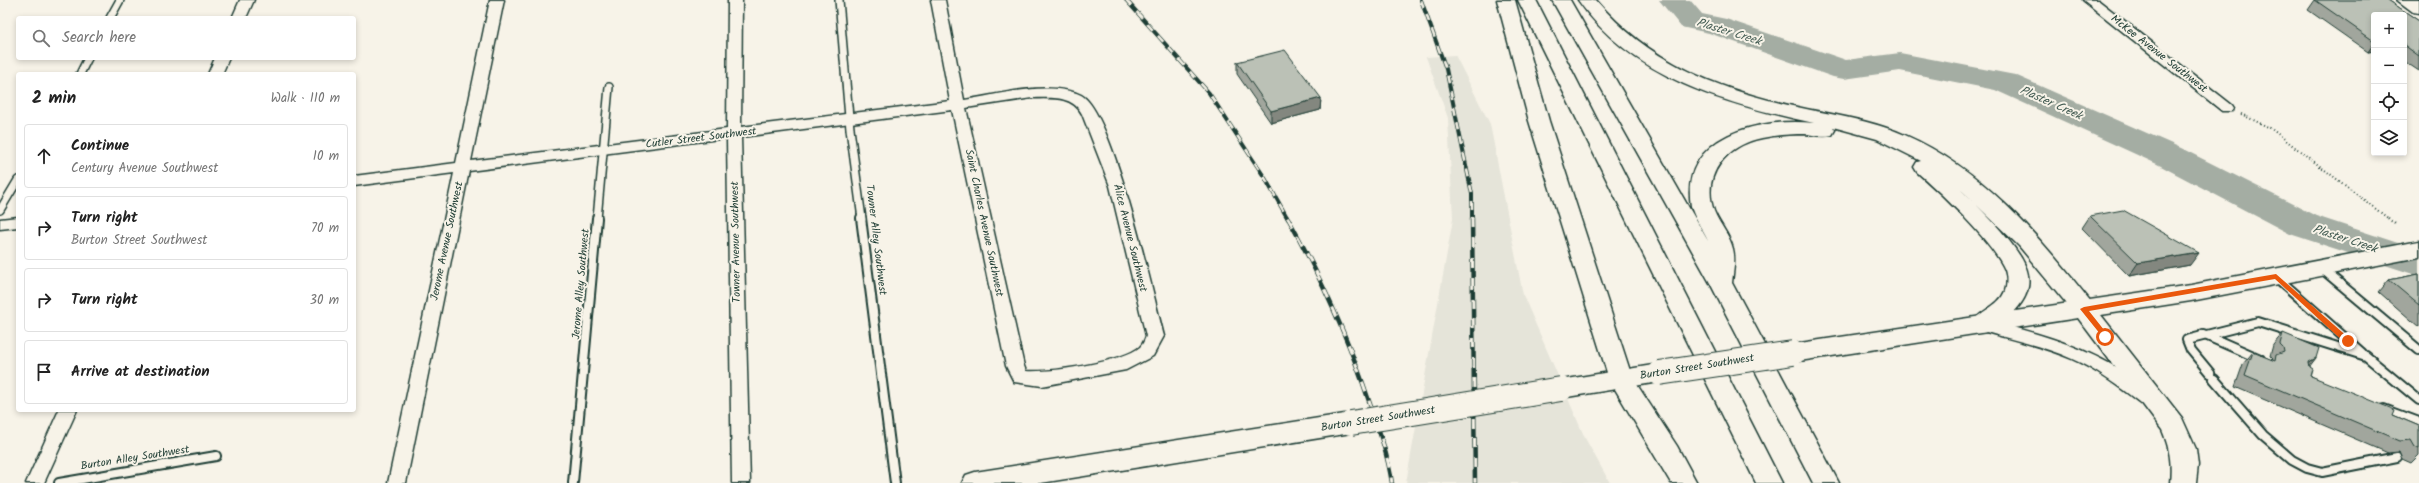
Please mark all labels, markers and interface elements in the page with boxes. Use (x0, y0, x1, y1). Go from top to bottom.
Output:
street label: McKee Avenue Southwest (2107, 10, 2212, 98)
map controls (2371, 12, 2407, 156)
button: + (2371, 12, 2407, 48)
water label: Plaster Creek (1694, 13, 1766, 52)
search box (16, 16, 356, 60)
text: Search here (62, 26, 136, 50)
icon: search (30, 27, 52, 49)
button: − (2371, 48, 2407, 84)
water label: Plaster Creek (2017, 81, 2087, 126)
button: locate (2371, 84, 2407, 120)
text: 2 min (32, 85, 76, 112)
text: Walk · 110 m (271, 88, 340, 109)
button: layers (2371, 120, 2407, 156)
street label: Cutler Street Southwest (644, 122, 758, 154)
text: Continue (71, 134, 129, 158)
icon: ahead (33, 145, 55, 167)
text: 10 m (313, 146, 339, 167)
street label: Saint Charles Avenue Southwest (960, 148, 1009, 299)
text: Century Avenue Southwest (71, 158, 218, 179)
street label: Jerome Avenue Southwest (426, 179, 469, 302)
street label: Towner Avenue Southwest (726, 180, 746, 303)
street label: Alice Avenue Southwest (1108, 182, 1152, 295)
street label: Towner Alley Southwest (860, 184, 892, 297)
text: Turn right (71, 206, 138, 230)
icon: right (33, 217, 55, 239)
text: 70 m (311, 218, 339, 239)
water label: Plaster Creek (2310, 220, 2382, 259)
street label: Jerome Alley Southwest (567, 227, 595, 340)
text: Burton Street Southwest (71, 230, 207, 251)
text: Turn right (71, 288, 138, 312)
icon: right (33, 289, 55, 311)
text: 30 m (310, 290, 339, 311)
route start (2096, 328, 2114, 346)
route end (2339, 332, 2357, 350)
street label: Burton Street Southwest (1639, 349, 1756, 385)
text: Arrive at destination (71, 360, 210, 384)
icon: arrive (33, 361, 55, 383)
street label: Burton Street Southwest (1320, 401, 1437, 437)
street label: Burton Alley Southwest (79, 440, 191, 475)

